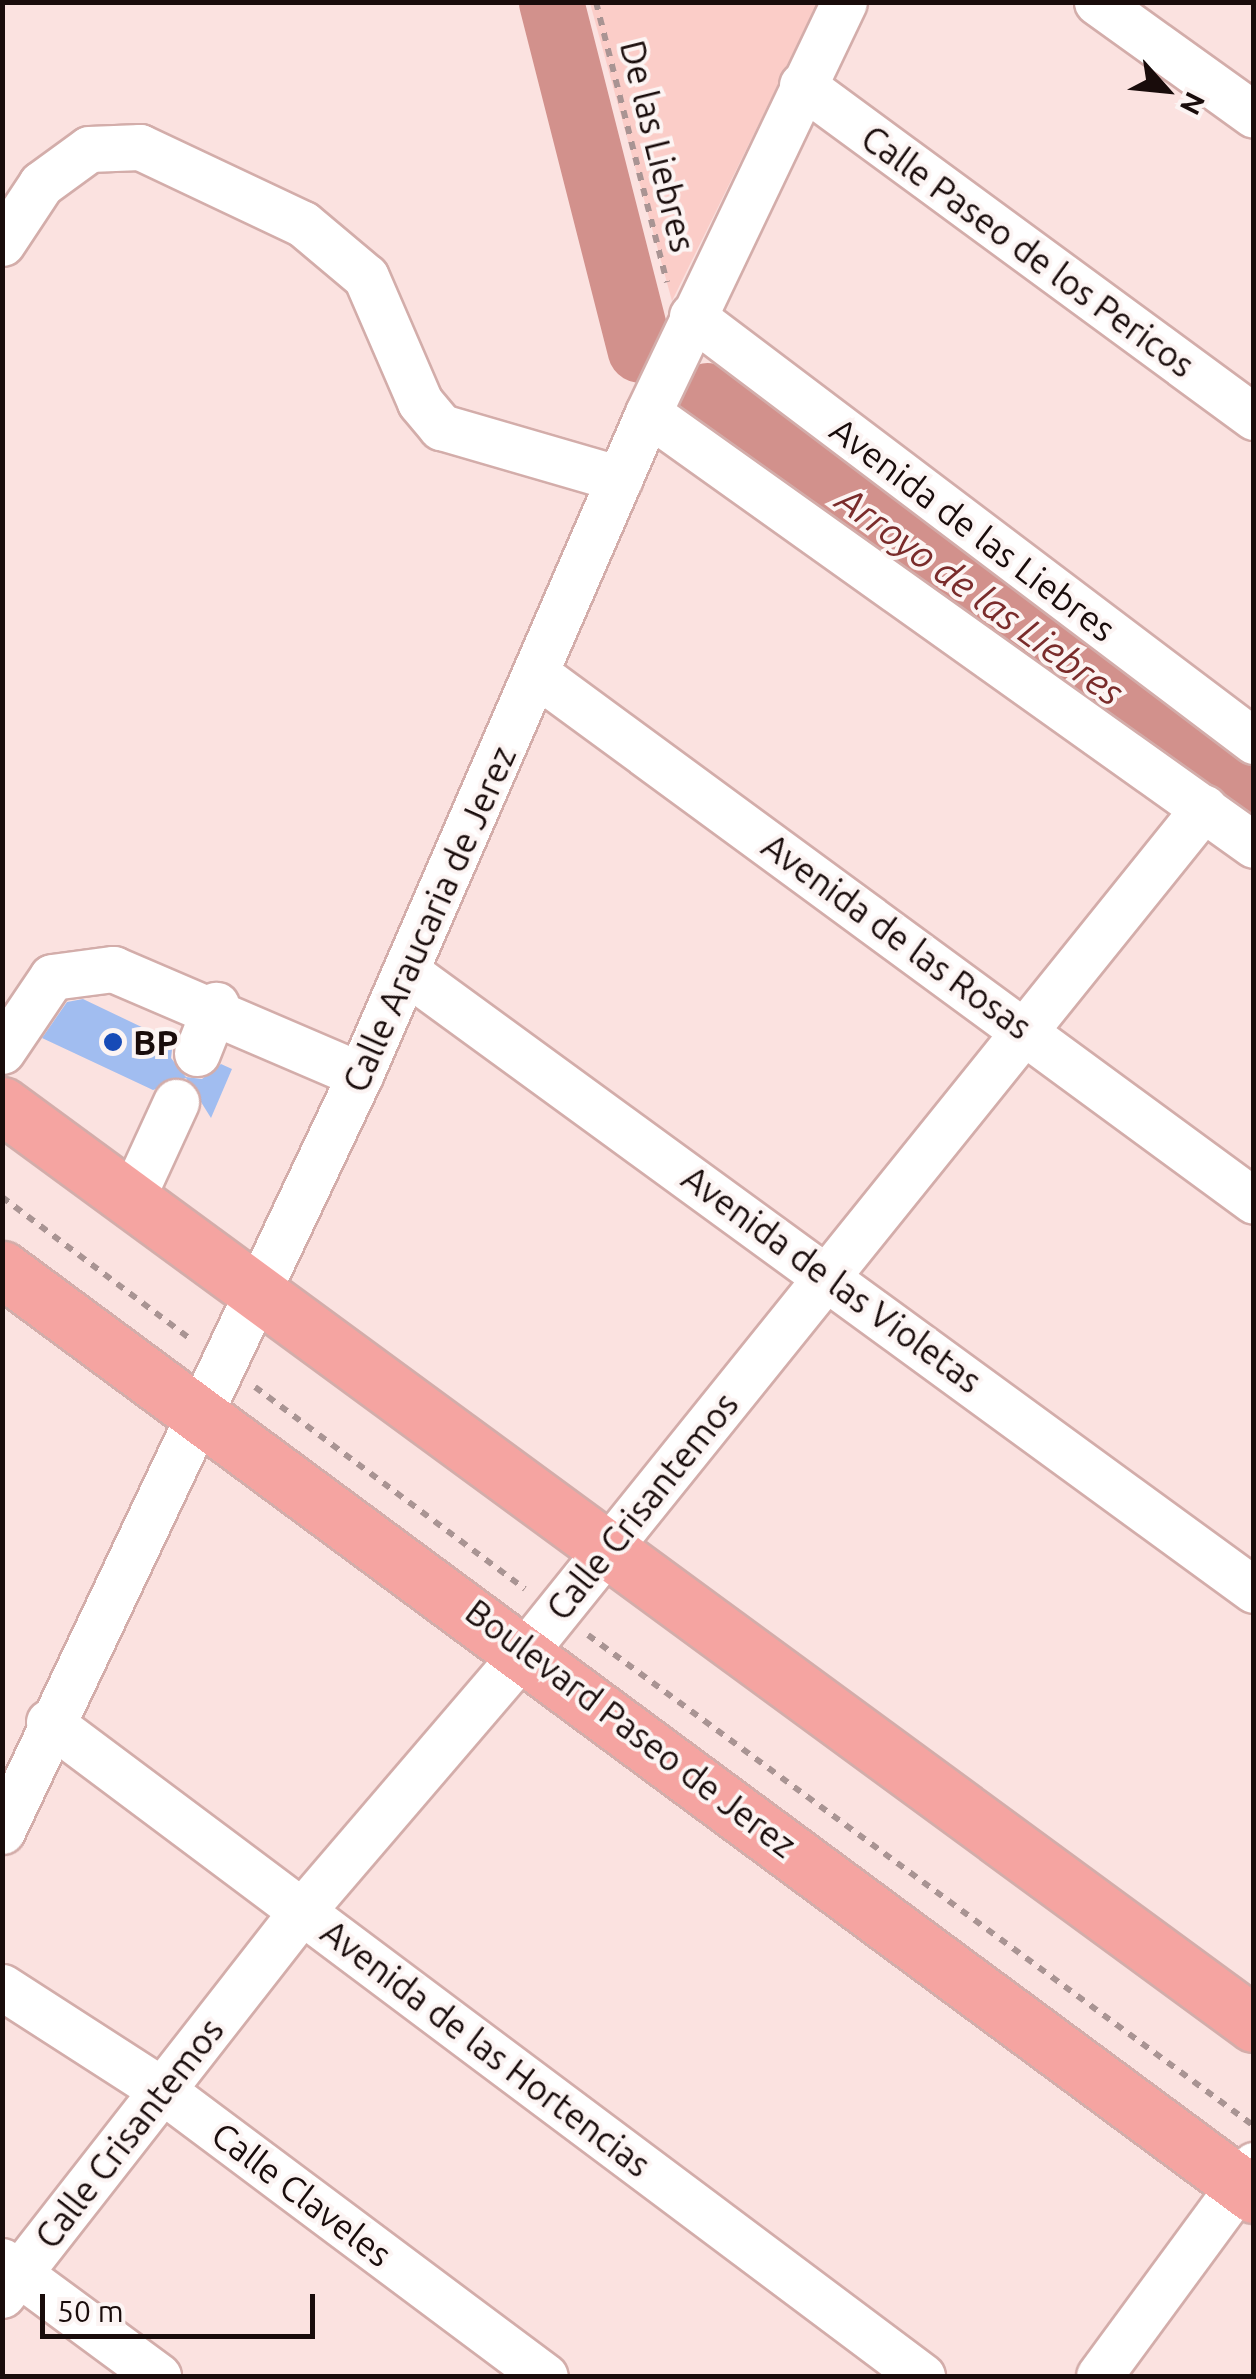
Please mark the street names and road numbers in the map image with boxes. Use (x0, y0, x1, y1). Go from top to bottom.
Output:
street label: De las Liebres (611, 36, 705, 256)
street label: Calle Paseo de los Pericos (854, 116, 1202, 386)
street label: Avenida de las Liebres (822, 408, 1124, 650)
street label: Calle Araucaria de Jerez (334, 740, 524, 1098)
street label: Avenida de las Rosas (754, 824, 1040, 1048)
street label: Avenida de las Violetas (674, 1156, 990, 1402)
street label: Calle Crisantemos (537, 1384, 747, 1628)
street label: Boulevard Paseo de Jerez (458, 1590, 804, 1866)
street label: Avenida de las Hortencias (313, 1911, 659, 2185)
street label: Calle Crisantemos (26, 2010, 232, 2256)
street label: Calle Claveles (204, 2113, 400, 2275)

